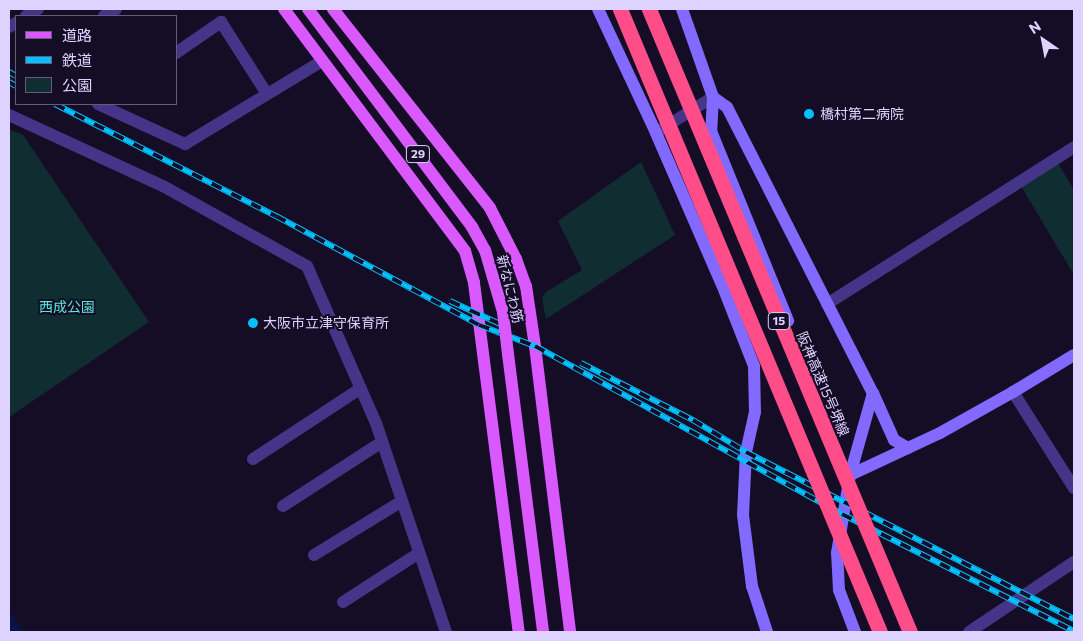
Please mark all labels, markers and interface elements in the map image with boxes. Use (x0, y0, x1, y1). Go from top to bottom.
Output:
legend (15, 15, 178, 105)
north arrow (1018, 15, 1068, 65)
text: N (1026, 17, 1044, 37)
text: 道路 (62, 26, 92, 44)
text: 鉄道 (62, 51, 92, 69)
text: 公園 (62, 76, 92, 94)
place label: 橋村第二病院 (820, 106, 904, 122)
marker: 橋村第二病院 (802, 107, 816, 121)
road number: 29 (406, 144, 430, 164)
street label: 新なにわ筋 (493, 253, 527, 325)
park label: 西成公園 (39, 299, 95, 315)
road number: 15 (768, 312, 790, 331)
place label: 大阪市立津守保育所 (263, 315, 389, 331)
marker: 大阪市立津守保育所 (247, 317, 259, 329)
street label: 阪神高速15号堺線 (793, 329, 853, 439)

